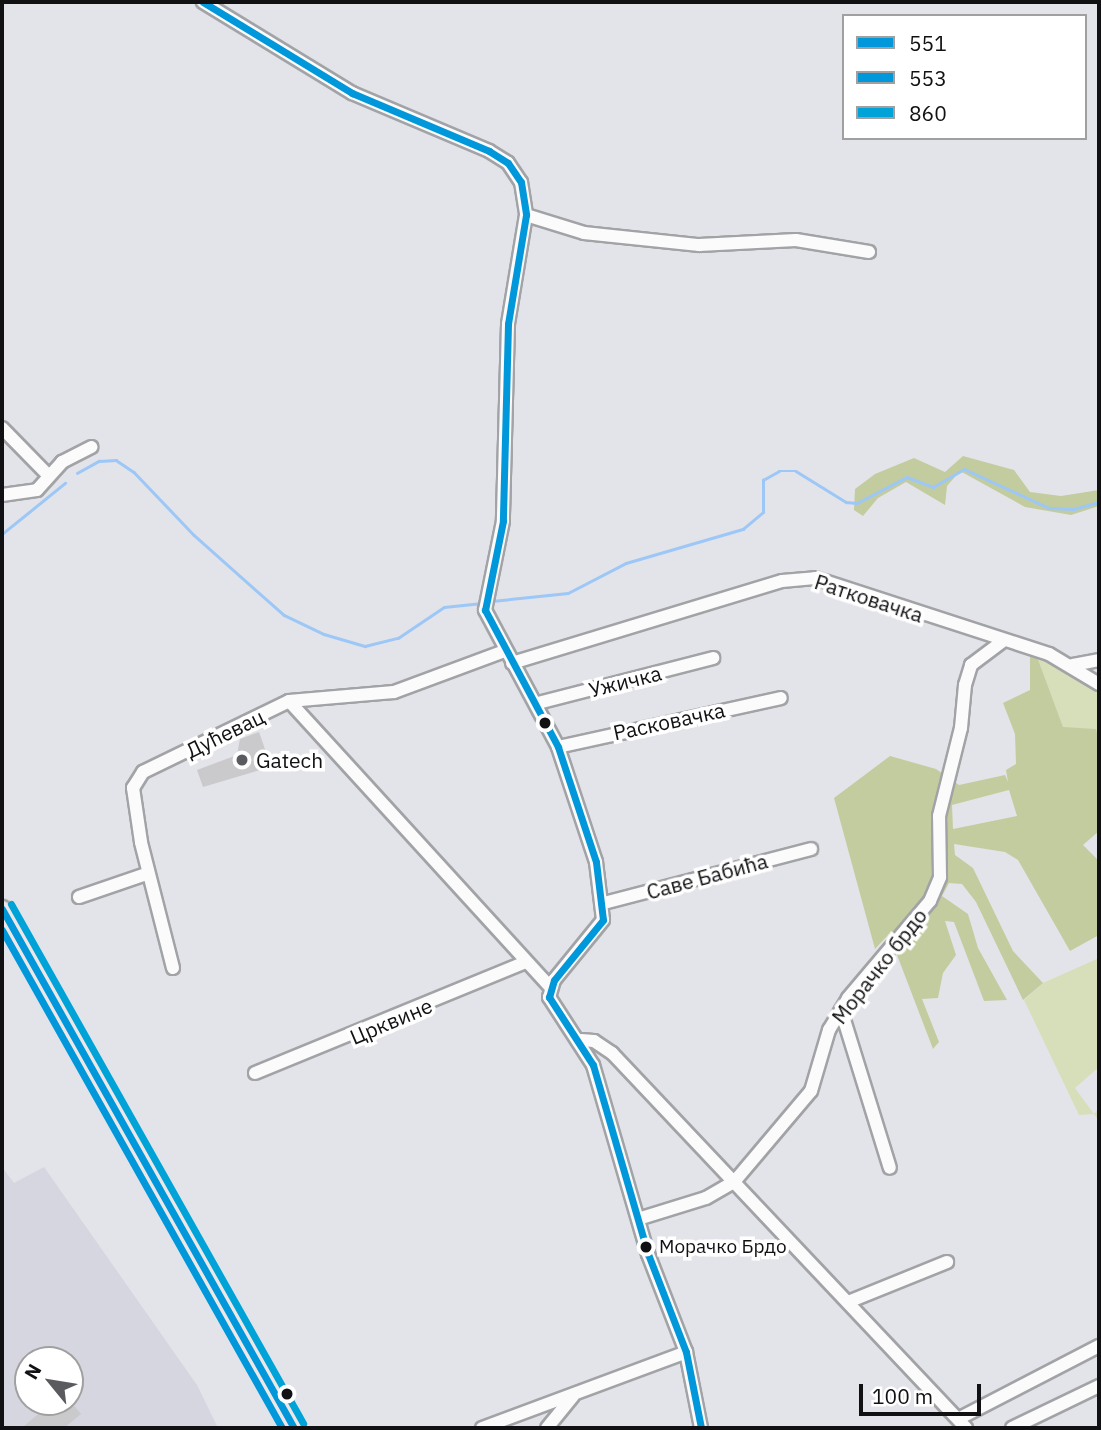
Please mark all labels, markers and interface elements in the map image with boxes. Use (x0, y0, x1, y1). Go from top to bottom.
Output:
legend (842, 14, 1087, 140)
text: 551 (909, 29, 947, 57)
text: 553 (909, 64, 947, 92)
text: 860 (909, 99, 947, 127)
street label: Ратковачка (812, 569, 926, 627)
street label: Ужичка (586, 660, 664, 702)
street label: Расковачка (611, 697, 727, 745)
street label: Дућевац (182, 703, 268, 763)
unlabelled marker (538, 716, 552, 730)
place label: Gatech (256, 747, 323, 773)
marker: Gatech (234, 752, 250, 768)
street label: Саве Бабића (644, 848, 770, 904)
street label: Морачко брдо (826, 903, 932, 1029)
street label: Црквине (346, 992, 436, 1050)
place label: Морачко Брдо (659, 1236, 787, 1258)
marker: Морачко Брдо (639, 1240, 653, 1254)
north arrow (14, 1346, 84, 1416)
text: N (19, 1360, 46, 1383)
scale bar (863, 1370, 986, 1414)
text: 100 m (872, 1382, 933, 1410)
unlabelled marker (280, 1387, 294, 1401)

